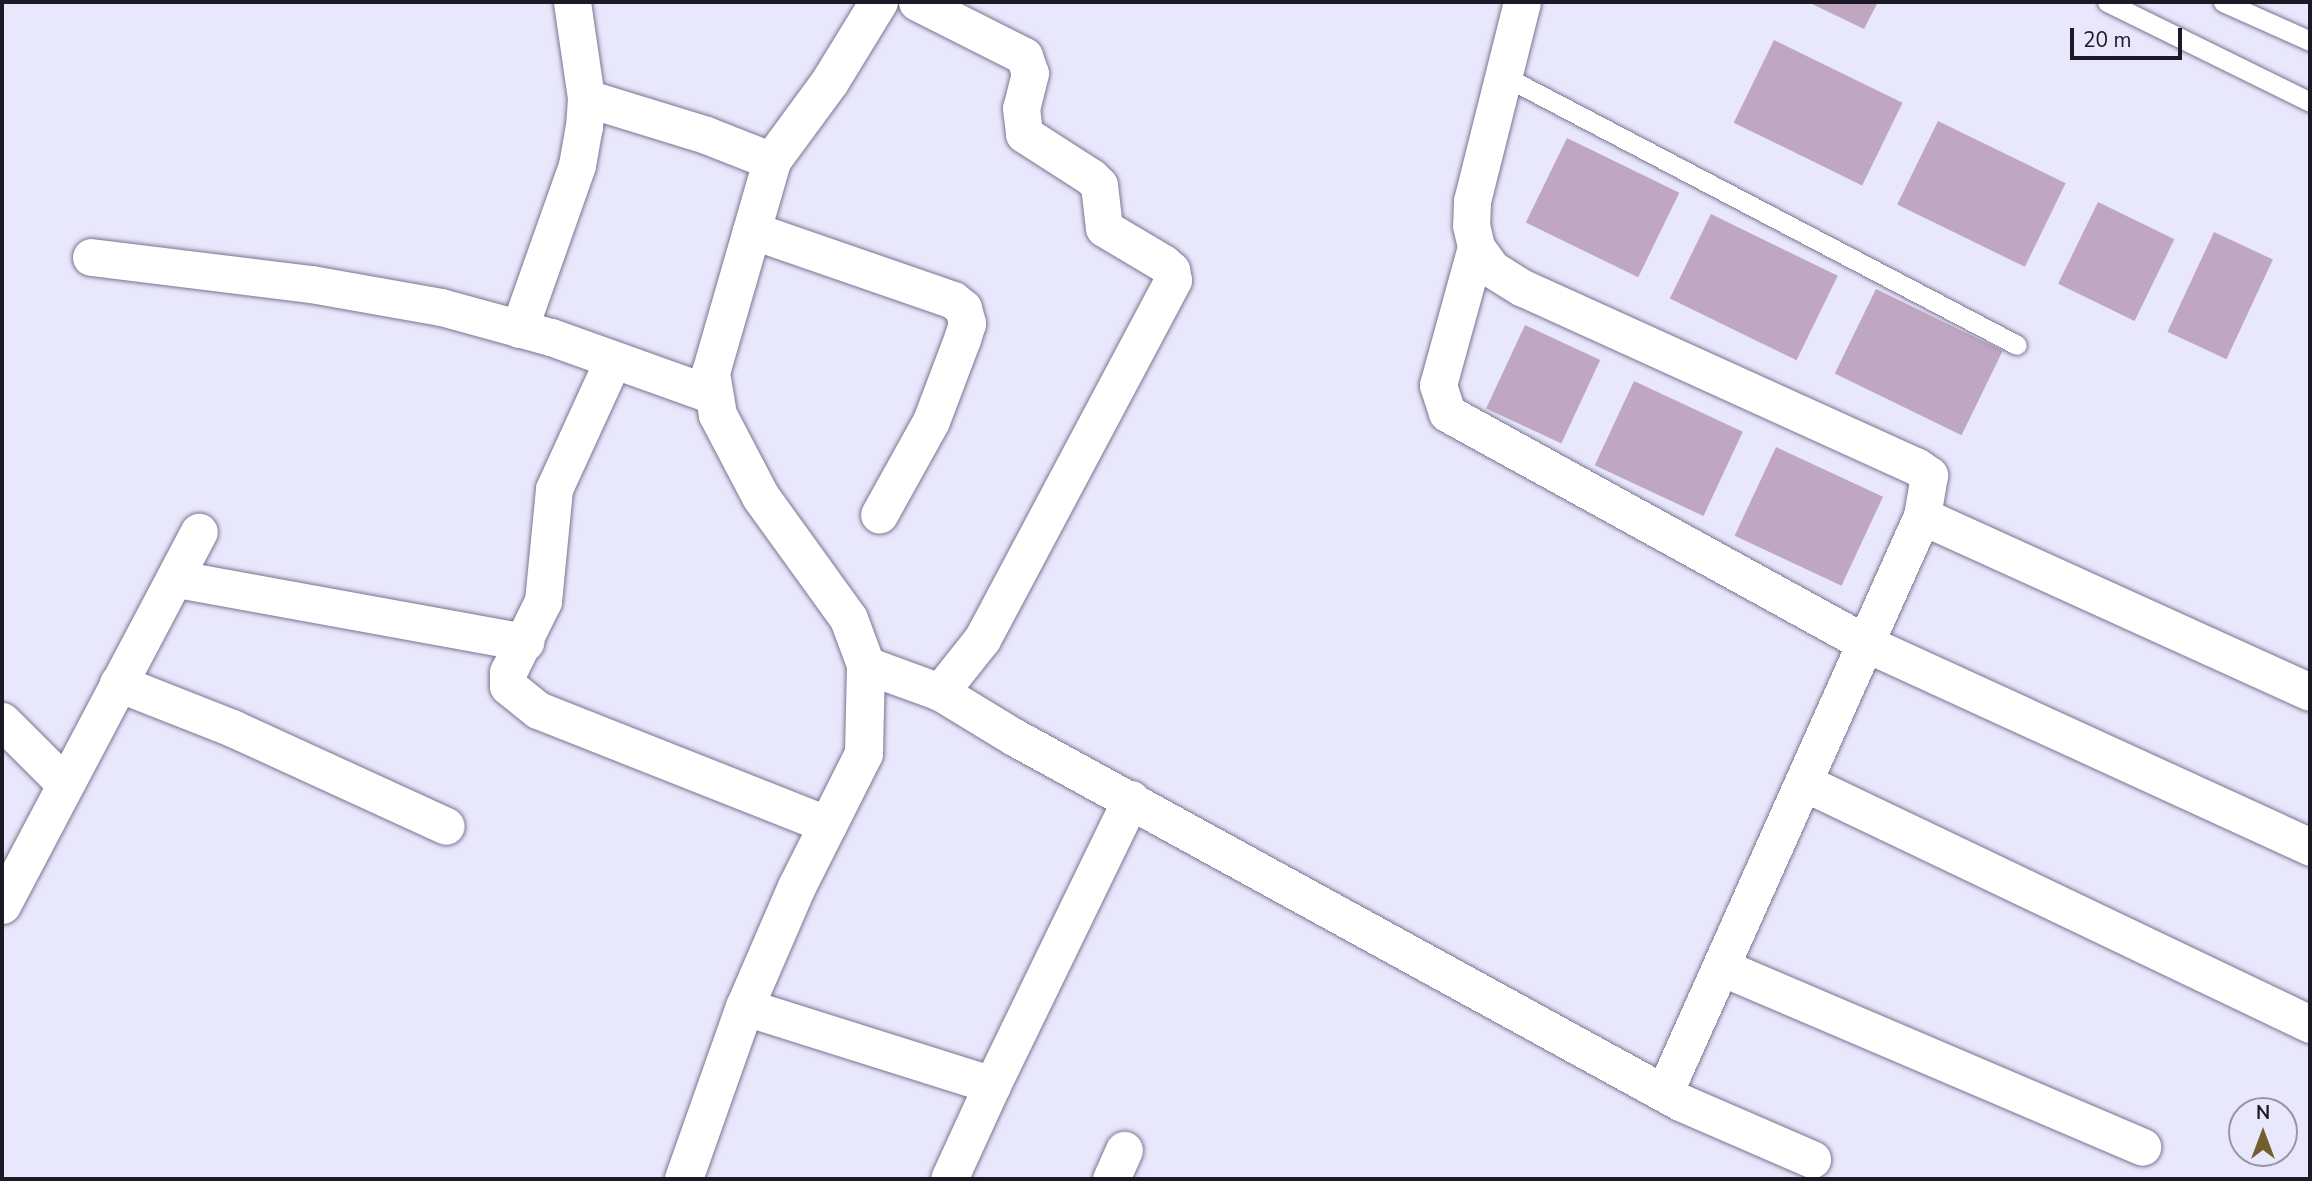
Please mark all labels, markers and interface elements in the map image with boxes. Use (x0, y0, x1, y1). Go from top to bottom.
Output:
scale bar (2074, 14, 2186, 58)
text: 20 m (2083, 26, 2132, 54)
north arrow (2228, 1097, 2298, 1167)
text: N (2256, 1100, 2270, 1126)

